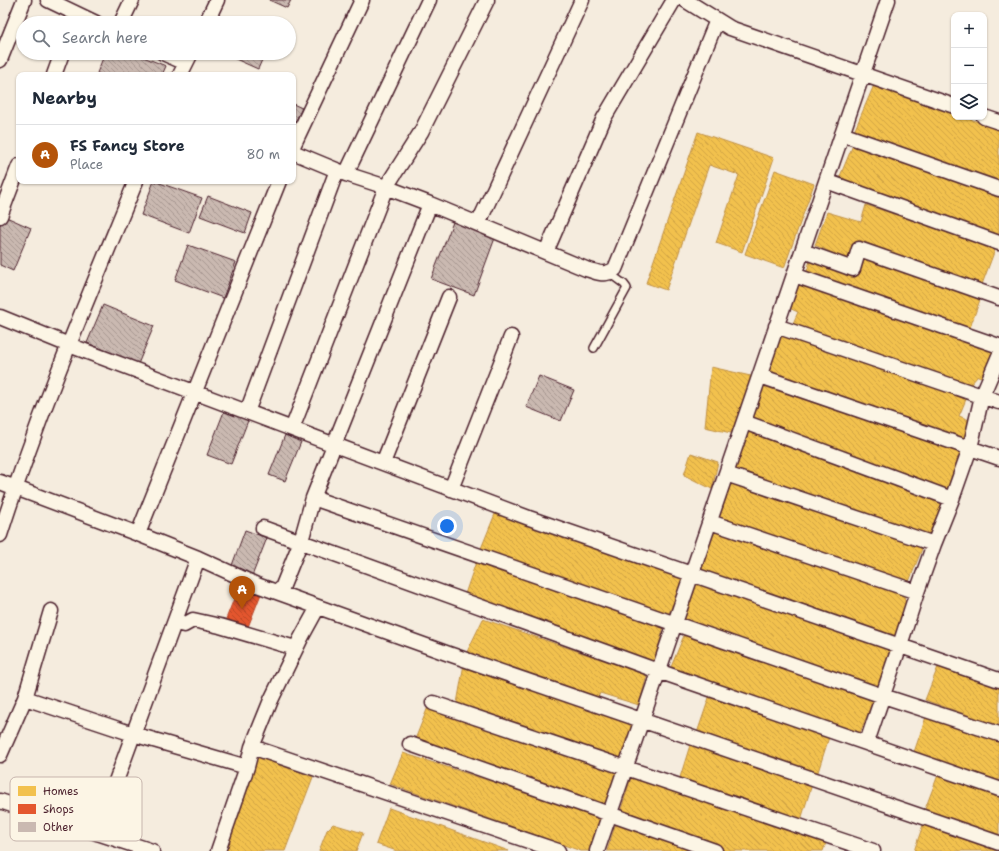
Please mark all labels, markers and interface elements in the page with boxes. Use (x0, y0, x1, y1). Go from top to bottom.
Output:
map controls (951, 12, 987, 120)
button: + (951, 12, 987, 48)
search box (16, 16, 296, 60)
icon: search (30, 27, 52, 49)
text: Search here (62, 28, 148, 48)
button: − (951, 48, 987, 84)
button: layers (951, 84, 987, 120)
text: Nearby (32, 87, 97, 109)
text: FS Fancy Store (70, 136, 185, 156)
text: A (40, 146, 50, 163)
text: 80 m (246, 146, 280, 163)
text: Place (70, 156, 103, 173)
your location (437, 516, 457, 536)
pin: A (229, 576, 255, 609)
legend (10, 777, 142, 841)
text: Homes (43, 784, 79, 799)
text: Shops (43, 802, 74, 817)
text: Other (43, 820, 74, 835)

